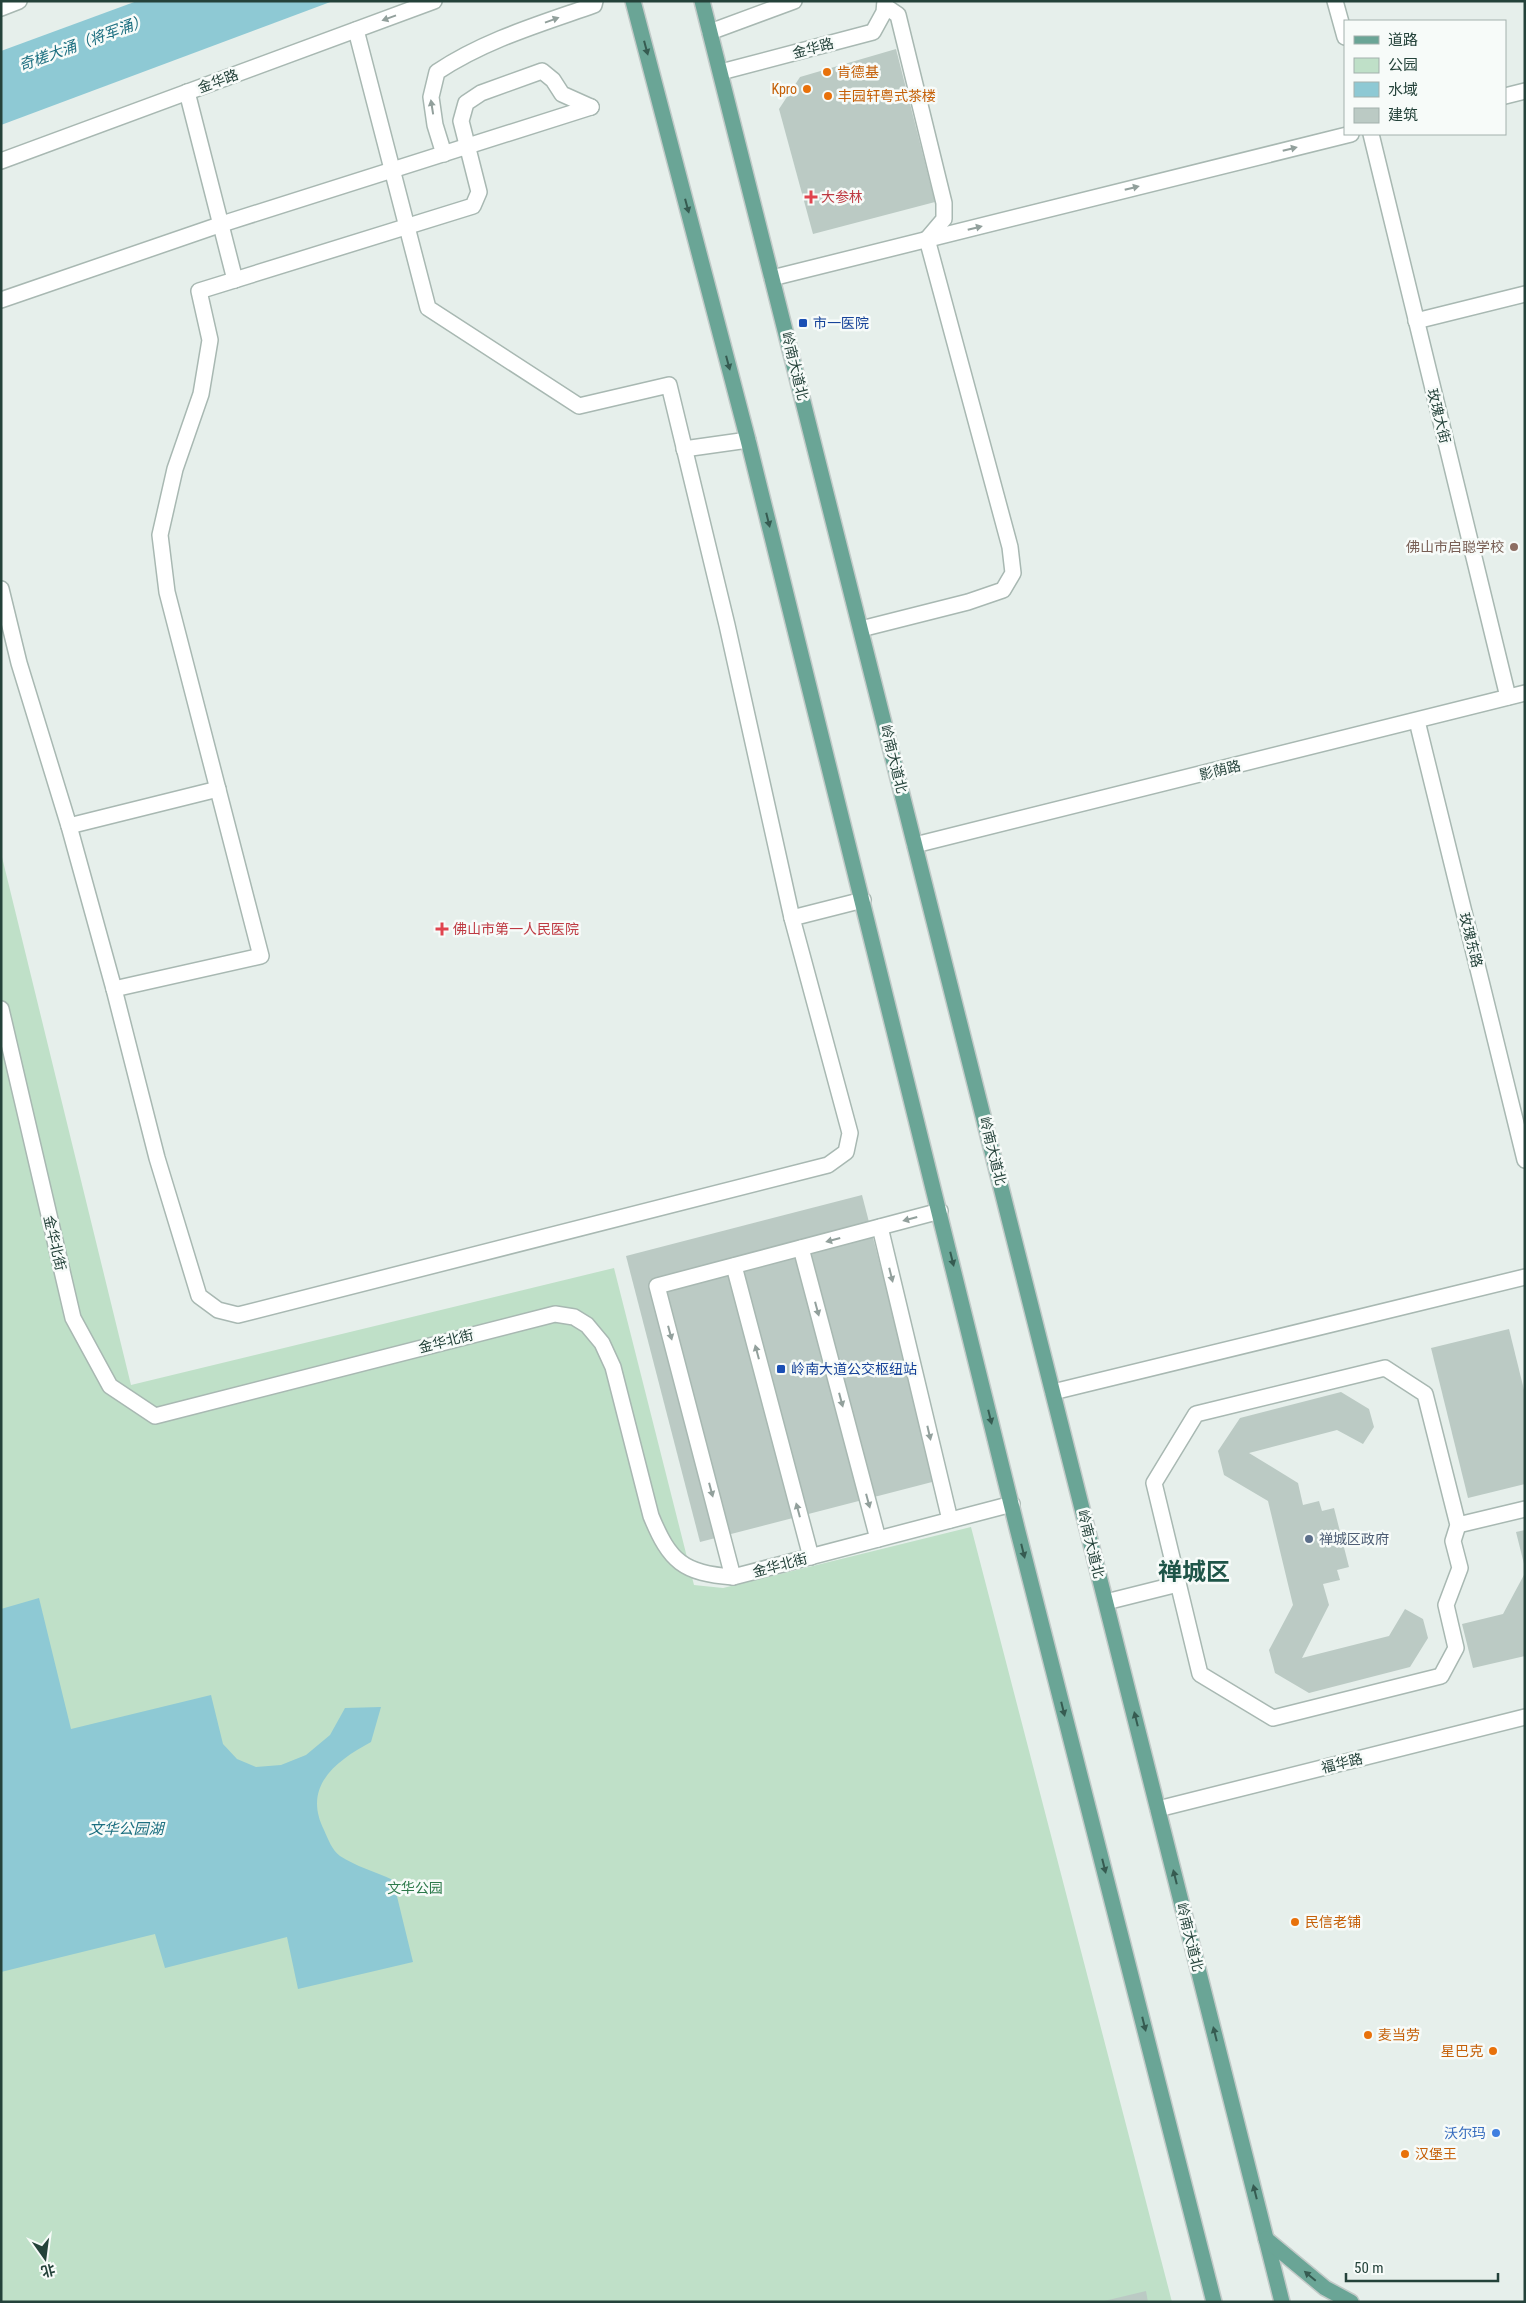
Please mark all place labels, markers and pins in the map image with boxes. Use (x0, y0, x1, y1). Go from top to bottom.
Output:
place label: 肯德基 (837, 64, 879, 80)
marker: 肯德基 (821, 66, 833, 78)
place label: Kpro (771, 81, 797, 97)
marker: Kpro (801, 83, 813, 95)
place label: 丰园轩粤式茶楼 (838, 88, 936, 104)
marker: 丰园轩粤式茶楼 (822, 90, 834, 102)
place label: 大参林 (821, 189, 863, 205)
marker: 大参林 (805, 191, 817, 203)
place label: 市一医院 (813, 315, 869, 331)
marker: 市一医院 (797, 317, 809, 329)
place label: 佛山市启聪学校 (1406, 539, 1504, 555)
marker: 佛山市启聪学校 (1508, 541, 1520, 553)
place label: 佛山市第一人民医院 (453, 921, 579, 937)
marker: 佛山市第一人民医院 (435, 922, 449, 936)
place label: 岭南大道公交枢纽站 (791, 1361, 917, 1377)
marker: 岭南大道公交枢纽站 (775, 1363, 787, 1375)
place label: 禅城区政府 (1319, 1531, 1389, 1547)
marker: 禅城区政府 (1303, 1533, 1315, 1545)
place label: 民信老铺 (1305, 1914, 1361, 1930)
marker: 民信老铺 (1289, 1916, 1301, 1928)
place label: 麦当劳 (1378, 2027, 1420, 2043)
marker: 麦当劳 (1362, 2029, 1374, 2041)
place label: 星巴克 (1441, 2043, 1483, 2059)
marker: 星巴克 (1487, 2045, 1499, 2057)
place label: 沃尔玛 (1444, 2125, 1486, 2141)
marker: 沃尔玛 (1490, 2127, 1502, 2139)
place label: 汉堡王 (1415, 2146, 1457, 2162)
marker: 汉堡王 (1399, 2148, 1411, 2160)

